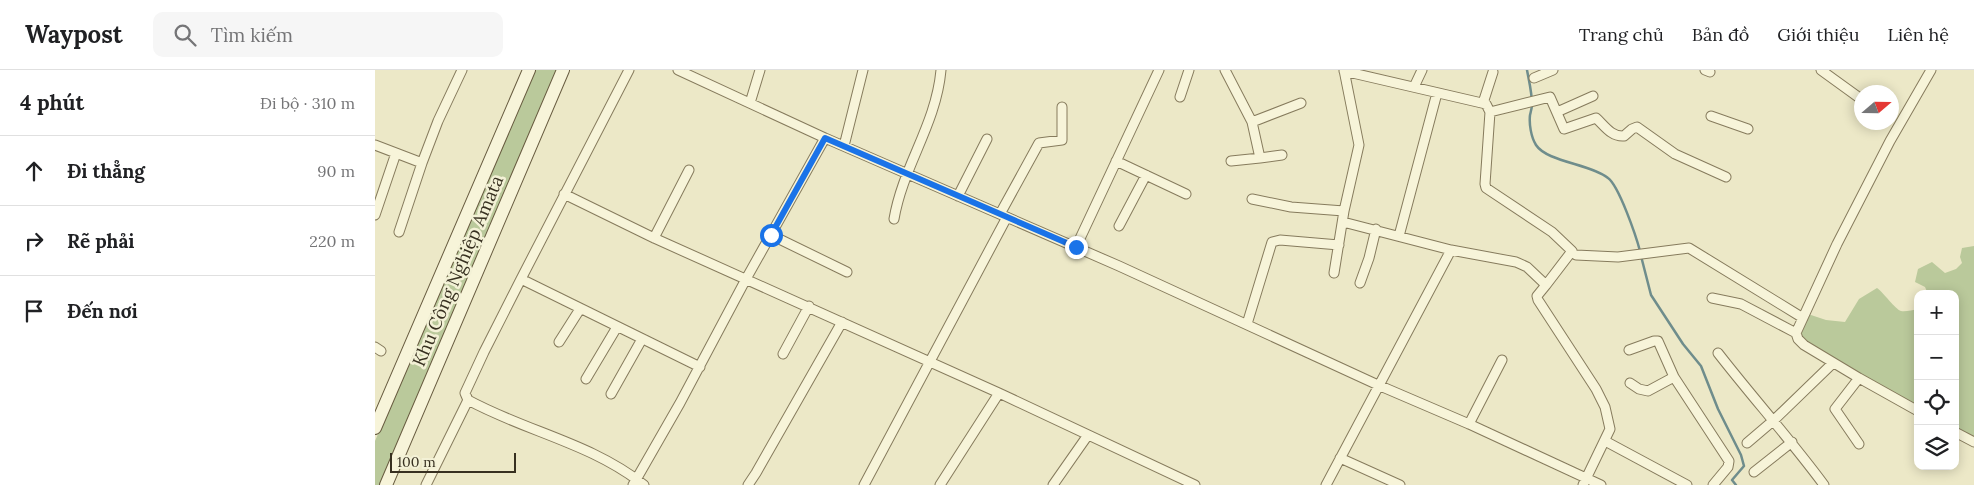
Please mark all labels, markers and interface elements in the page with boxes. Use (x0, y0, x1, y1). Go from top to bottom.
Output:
search box (153, 12, 503, 57)
text: Waypost (25, 19, 123, 50)
icon: search (171, 21, 199, 49)
text: Tìm kiếm (211, 23, 293, 47)
text: Trang chủ (1579, 23, 1664, 46)
text: Bản đồ (1692, 23, 1749, 46)
text: Giới thiệu (1777, 23, 1860, 46)
text: Liên hệ (1888, 23, 1949, 46)
north arrow (1854, 85, 1899, 130)
text: 4 phút (20, 89, 84, 116)
text: Đi bộ · 310 m (260, 93, 355, 113)
icon: ahead (20, 157, 48, 185)
text: Đi thẳng (67, 159, 145, 183)
text: 90 m (317, 161, 355, 181)
street label: Khu Công Nghiệp Amata (407, 172, 508, 370)
route start (760, 224, 783, 247)
icon: right (20, 227, 48, 255)
text: Rẽ phải (67, 229, 135, 253)
text: 220 m (309, 231, 355, 251)
route end (1065, 236, 1088, 259)
map controls (1914, 290, 1959, 470)
button: + (1914, 290, 1959, 335)
icon: arrive (20, 297, 48, 325)
text: Đến nơi (67, 299, 138, 323)
button: − (1914, 335, 1959, 380)
button: locate (1914, 380, 1959, 425)
button: layers (1914, 425, 1959, 470)
scale bar (390, 450, 516, 473)
text: 100 m (397, 453, 436, 471)

